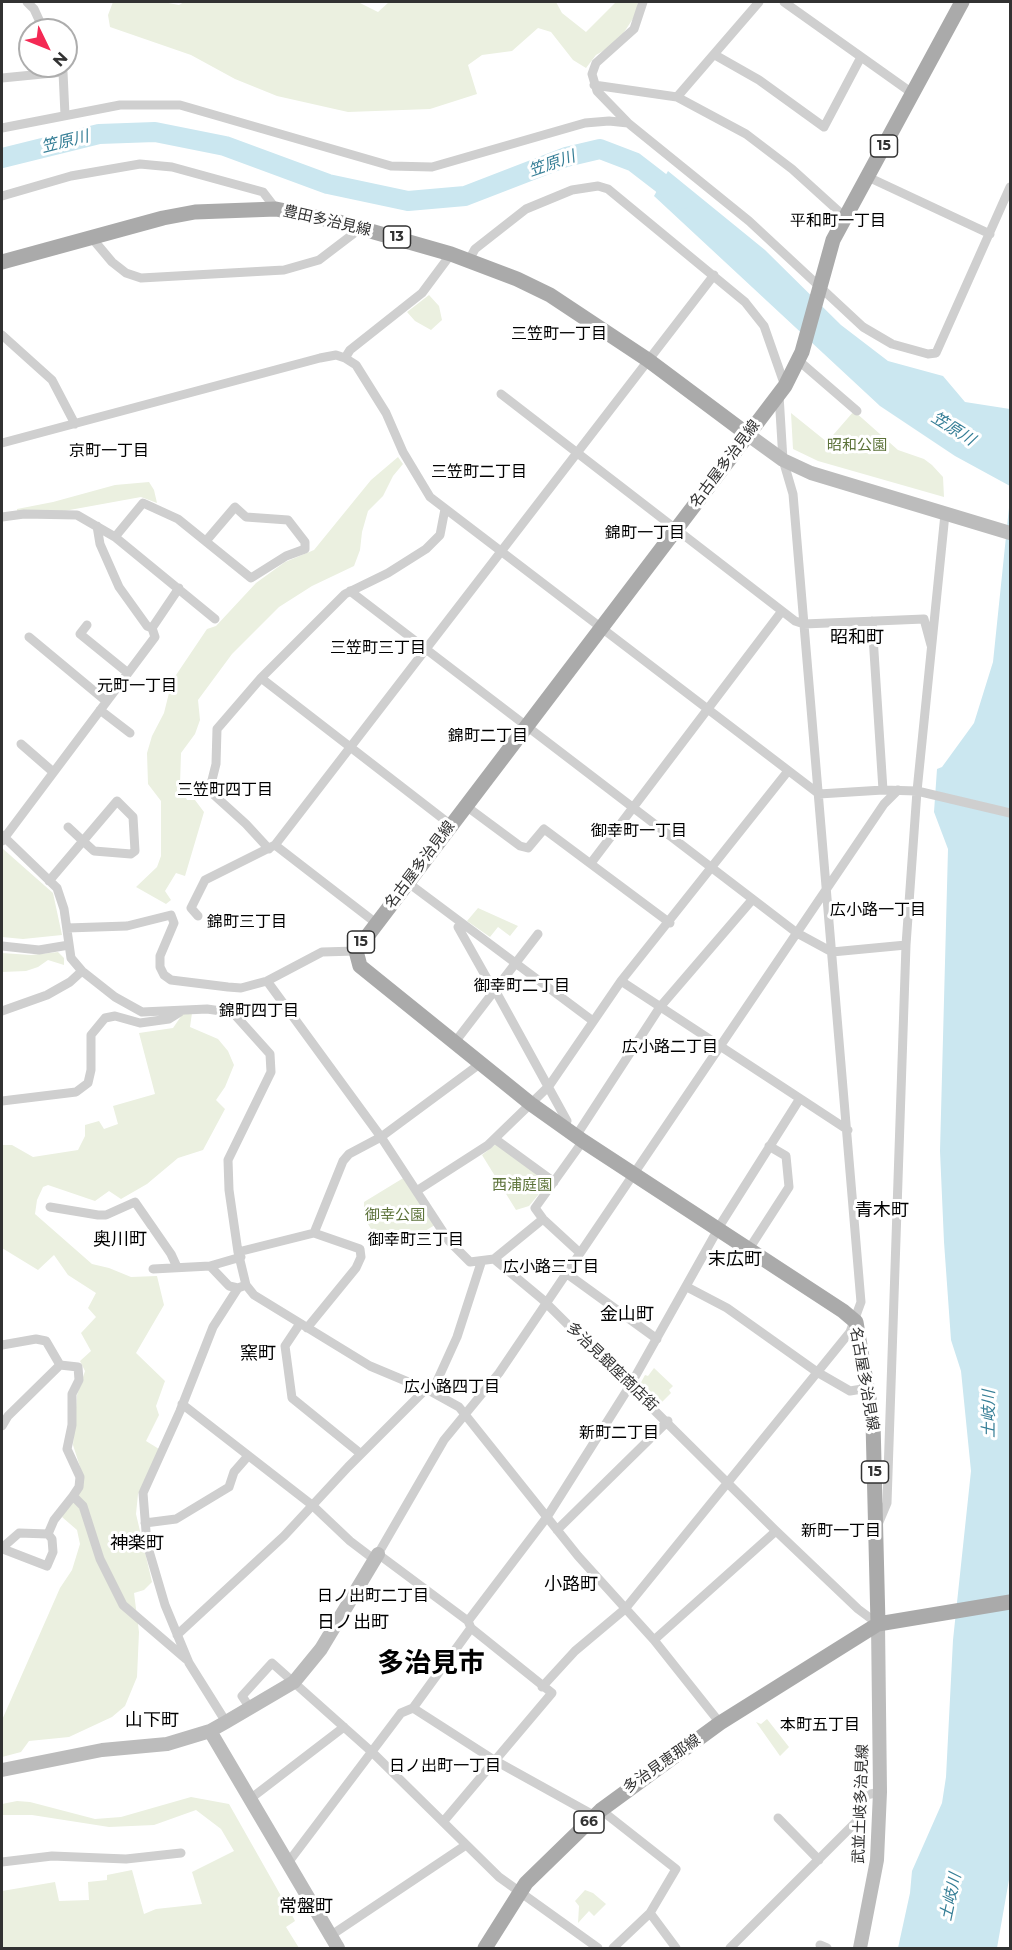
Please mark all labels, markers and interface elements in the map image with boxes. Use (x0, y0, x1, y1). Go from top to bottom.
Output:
north arrow (18, 18, 78, 78)
text: N (49, 48, 71, 70)
water label: 笠原川 (39, 127, 91, 157)
road number: 15 (870, 135, 898, 157)
water label: 笠原川 (526, 147, 578, 181)
street label: 豊田多治見線 (281, 202, 373, 240)
district label: 平和町一丁目 (790, 211, 886, 231)
road number: 13 (384, 226, 410, 248)
district label: 三笠町一丁目 (511, 324, 607, 344)
water label: 笠原川 (928, 408, 978, 450)
street label: 名古屋多治見線 (686, 417, 764, 511)
park label: 昭和公園 (827, 437, 887, 455)
district label: 京町一丁目 (69, 441, 149, 461)
district label: 三笠町二丁目 (431, 462, 527, 482)
district label: 錦町一丁目 (605, 523, 685, 543)
district label: 昭和町 (830, 627, 884, 649)
district label: 三笠町三丁目 (330, 638, 426, 658)
district label: 元町一丁目 (97, 676, 177, 696)
district label: 錦町二丁目 (448, 726, 528, 746)
district label: 三笠町四丁目 (177, 780, 273, 800)
street label: 名古屋多治見線 (381, 818, 459, 912)
district label: 御幸町一丁目 (591, 821, 687, 841)
district label: 広小路一丁目 (830, 900, 926, 920)
district label: 錦町三丁目 (207, 912, 287, 932)
road number: 15 (348, 931, 374, 953)
district label: 御幸町二丁目 (474, 976, 570, 996)
district label: 錦町四丁目 (219, 1001, 299, 1021)
district label: 広小路二丁目 (622, 1037, 718, 1057)
park label: 西浦庭園 (492, 1177, 552, 1195)
district label: 青木町 (855, 1200, 909, 1222)
park label: 御幸公園 (365, 1207, 425, 1225)
district label: 奥川町 (93, 1229, 147, 1251)
district label: 御幸町三丁目 (368, 1230, 464, 1250)
district label: 末広町 (708, 1249, 762, 1271)
district label: 広小路三丁目 (503, 1257, 599, 1277)
district label: 金山町 (600, 1304, 654, 1326)
street label: 多治見銀座商店街 (563, 1319, 661, 1415)
street label: 名古屋多治見線 (846, 1326, 882, 1432)
district label: 窯町 (240, 1343, 276, 1365)
district label: 広小路四丁目 (404, 1377, 500, 1397)
water label: 土岐川 (979, 1390, 999, 1438)
district label: 新町二丁目 (579, 1423, 659, 1443)
road number: 15 (862, 1461, 888, 1483)
district label: 新町一丁目 (801, 1521, 881, 1541)
district label: 神楽町 (110, 1533, 164, 1555)
district label: 小路町 (544, 1574, 598, 1596)
district label: 日ノ出町二丁目 (317, 1586, 429, 1606)
district label: 日ノ出町 (317, 1612, 389, 1634)
district label: 多治見市 (377, 1648, 485, 1680)
district label: 山下町 (125, 1710, 179, 1732)
district label: 本町五丁目 (780, 1715, 860, 1735)
street label: 多治見恵那線 (620, 1731, 704, 1797)
street label: 武並土岐多治見線 (850, 1744, 872, 1864)
district label: 日ノ出町一丁目 (389, 1756, 501, 1776)
road number: 66 (574, 1811, 604, 1833)
water label: 土岐川 (937, 1872, 965, 1922)
district label: 常盤町 (279, 1896, 333, 1918)

